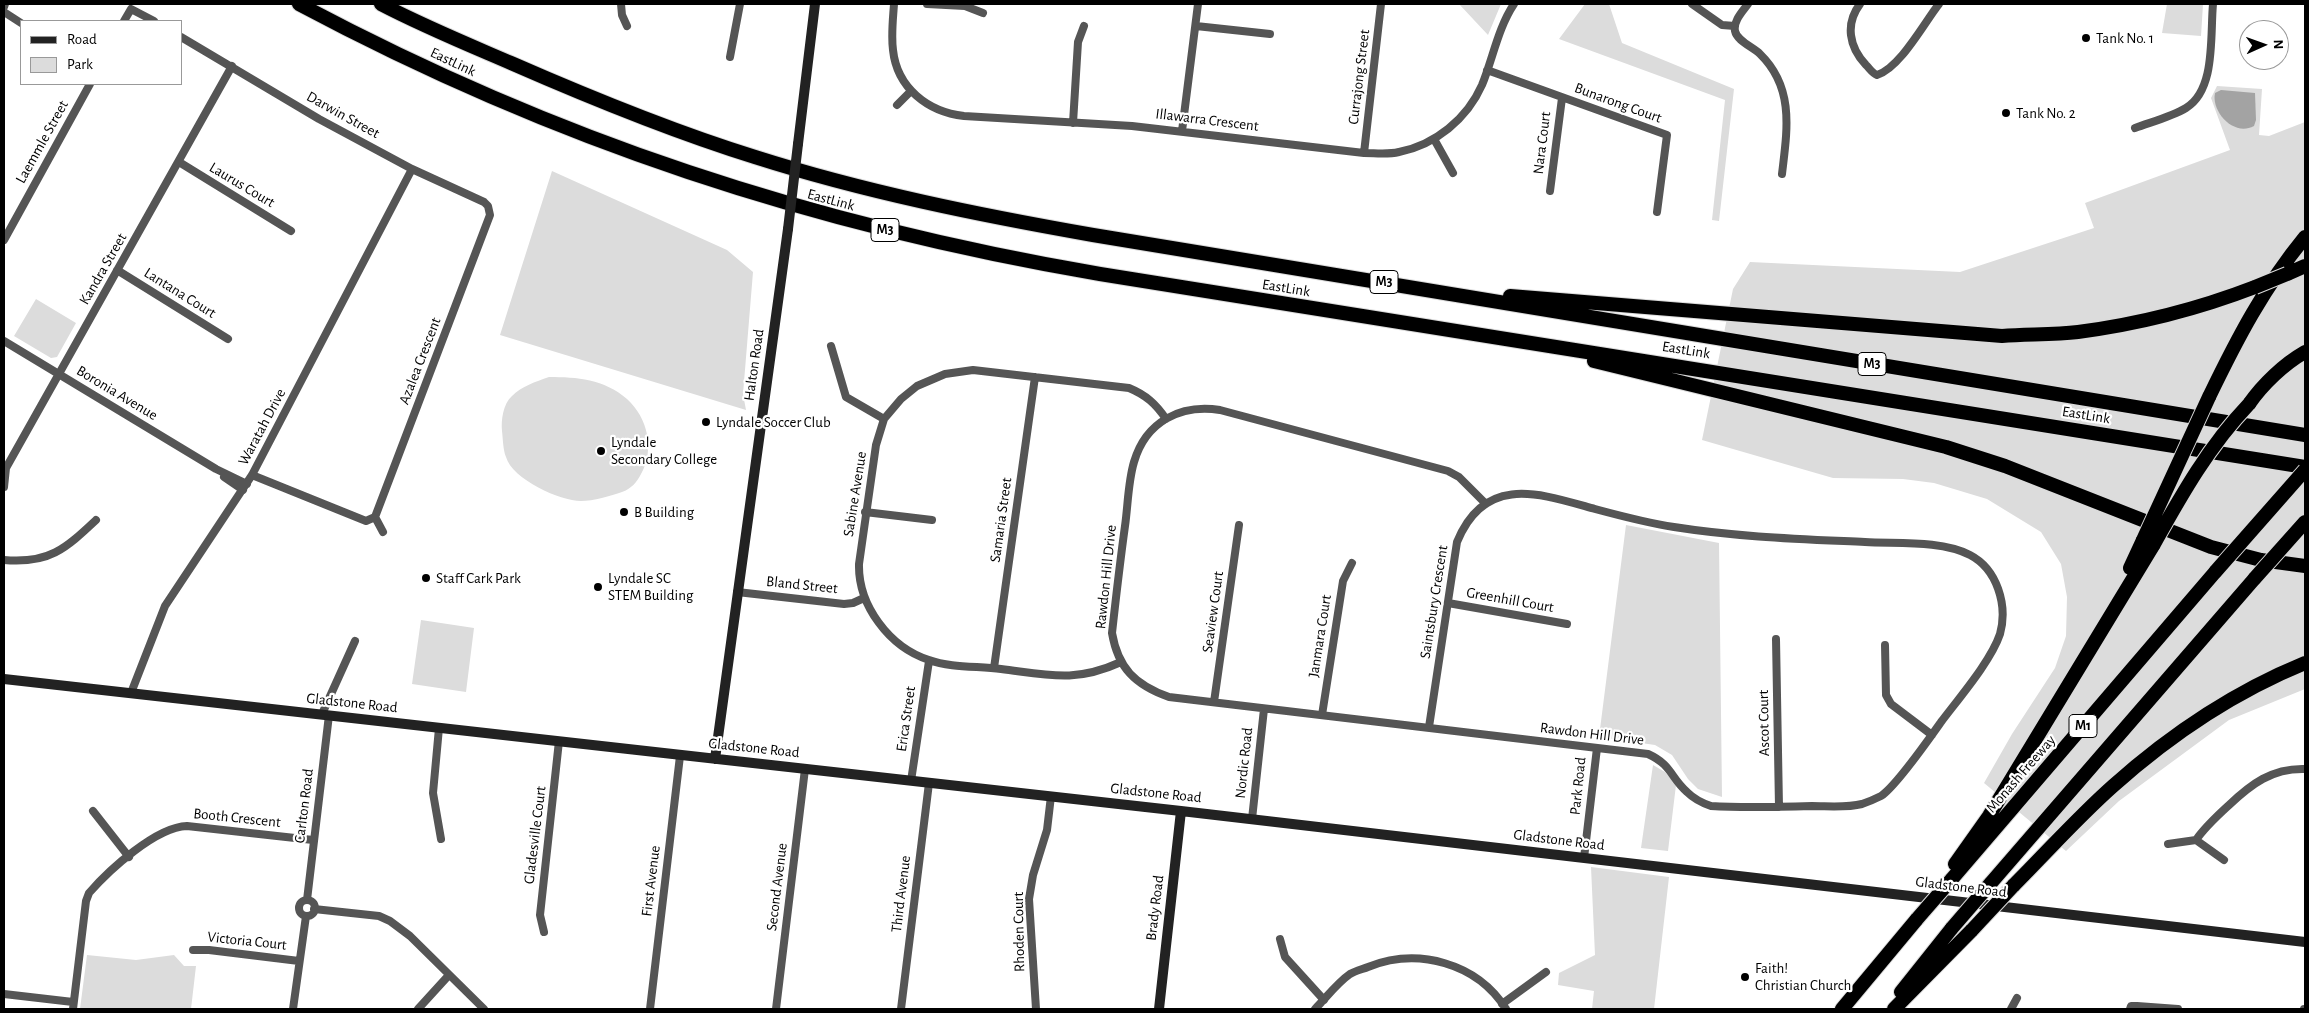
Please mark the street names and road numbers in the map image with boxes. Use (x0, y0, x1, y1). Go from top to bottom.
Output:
street label: Currajong Street (1344, 28, 1374, 126)
street label: EastLink (427, 44, 479, 80)
street label: Bunarong Court (1572, 79, 1664, 127)
street label: Darwin Street (303, 88, 383, 142)
street label: Laemmle Street (12, 97, 72, 187)
street label: Illawarra Crescent (1154, 105, 1260, 135)
street label: Nara Court (1529, 111, 1555, 175)
street label: Laurus Court (206, 158, 278, 212)
street label: EastLink (805, 185, 857, 215)
road number: M3 (871, 218, 899, 242)
street label: Kandra Street (75, 230, 131, 308)
street label: Lantana Court (141, 264, 219, 322)
road number: M3 (1370, 270, 1398, 294)
street label: EastLink (1261, 275, 1311, 301)
street label: Azalea Crescent (395, 315, 445, 407)
street label: Halton Road (740, 328, 768, 402)
street label: EastLink (1661, 337, 1711, 363)
road number: M3 (1858, 352, 1886, 376)
street label: Boronia Avenue (73, 362, 161, 424)
street label: Waratah Drive (234, 386, 290, 468)
street label: EastLink (2061, 402, 2111, 428)
street label: Sabine Avenue (839, 450, 871, 538)
street label: Samaria Street (986, 476, 1016, 564)
street label: Rawdon Hill Drive (1092, 524, 1120, 630)
street label: Saintsbury Crescent (1416, 544, 1452, 660)
street label: Seaview Court (1198, 570, 1228, 654)
street label: Bland Street (765, 572, 839, 598)
street label: Greenhill Court (1465, 583, 1555, 617)
street label: Janmara Court (1305, 593, 1335, 679)
street label: Erica Street (893, 685, 919, 753)
street label: Gladstone Road (306, 689, 398, 717)
street label: Ascot Court (1754, 690, 1774, 756)
road number: M1 (2069, 714, 2097, 738)
street label: Rawdon Hill Drive (1539, 719, 1645, 749)
street label: Nordic Road (1231, 727, 1257, 799)
street label: Monash Freeway (1982, 732, 2060, 816)
street label: Gladstone Road (708, 734, 800, 762)
street label: Park Road (1566, 756, 1590, 816)
street label: Carlton Road (290, 768, 318, 844)
street label: Gladstone Road (1110, 779, 1202, 807)
street label: Gladesville Court (520, 785, 550, 885)
street label: Booth Crescent (192, 804, 282, 832)
street label: Gladstone Road (1512, 825, 1606, 855)
street label: Second Avenue (763, 842, 791, 932)
street label: First Avenue (638, 844, 664, 918)
street label: Third Avenue (887, 854, 915, 934)
street label: Gladstone Road (1914, 872, 2008, 902)
street label: Brady Road (1142, 874, 1168, 942)
street label: Rhoden Court (1009, 892, 1029, 972)
street label: Victoria Court (207, 928, 287, 954)

